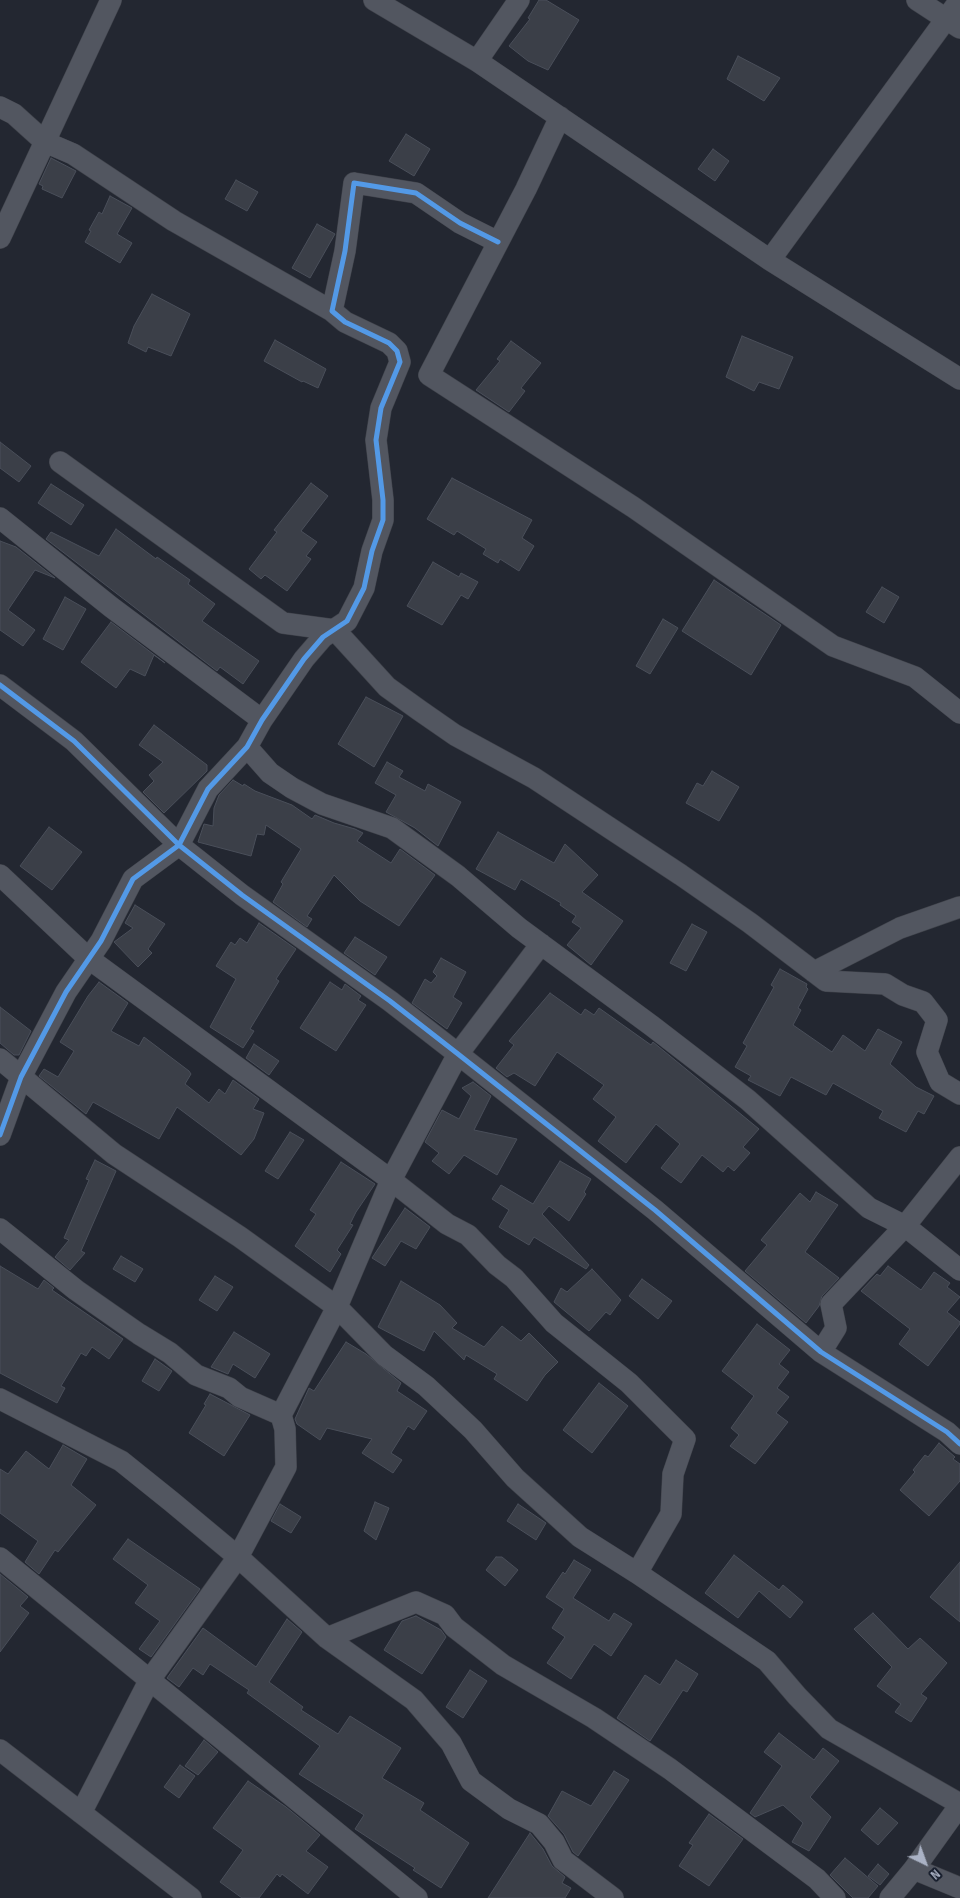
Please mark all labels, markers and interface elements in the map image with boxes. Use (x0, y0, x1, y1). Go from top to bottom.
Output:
north arrow (900, 1838, 950, 1888)
text: N (927, 1866, 944, 1883)

